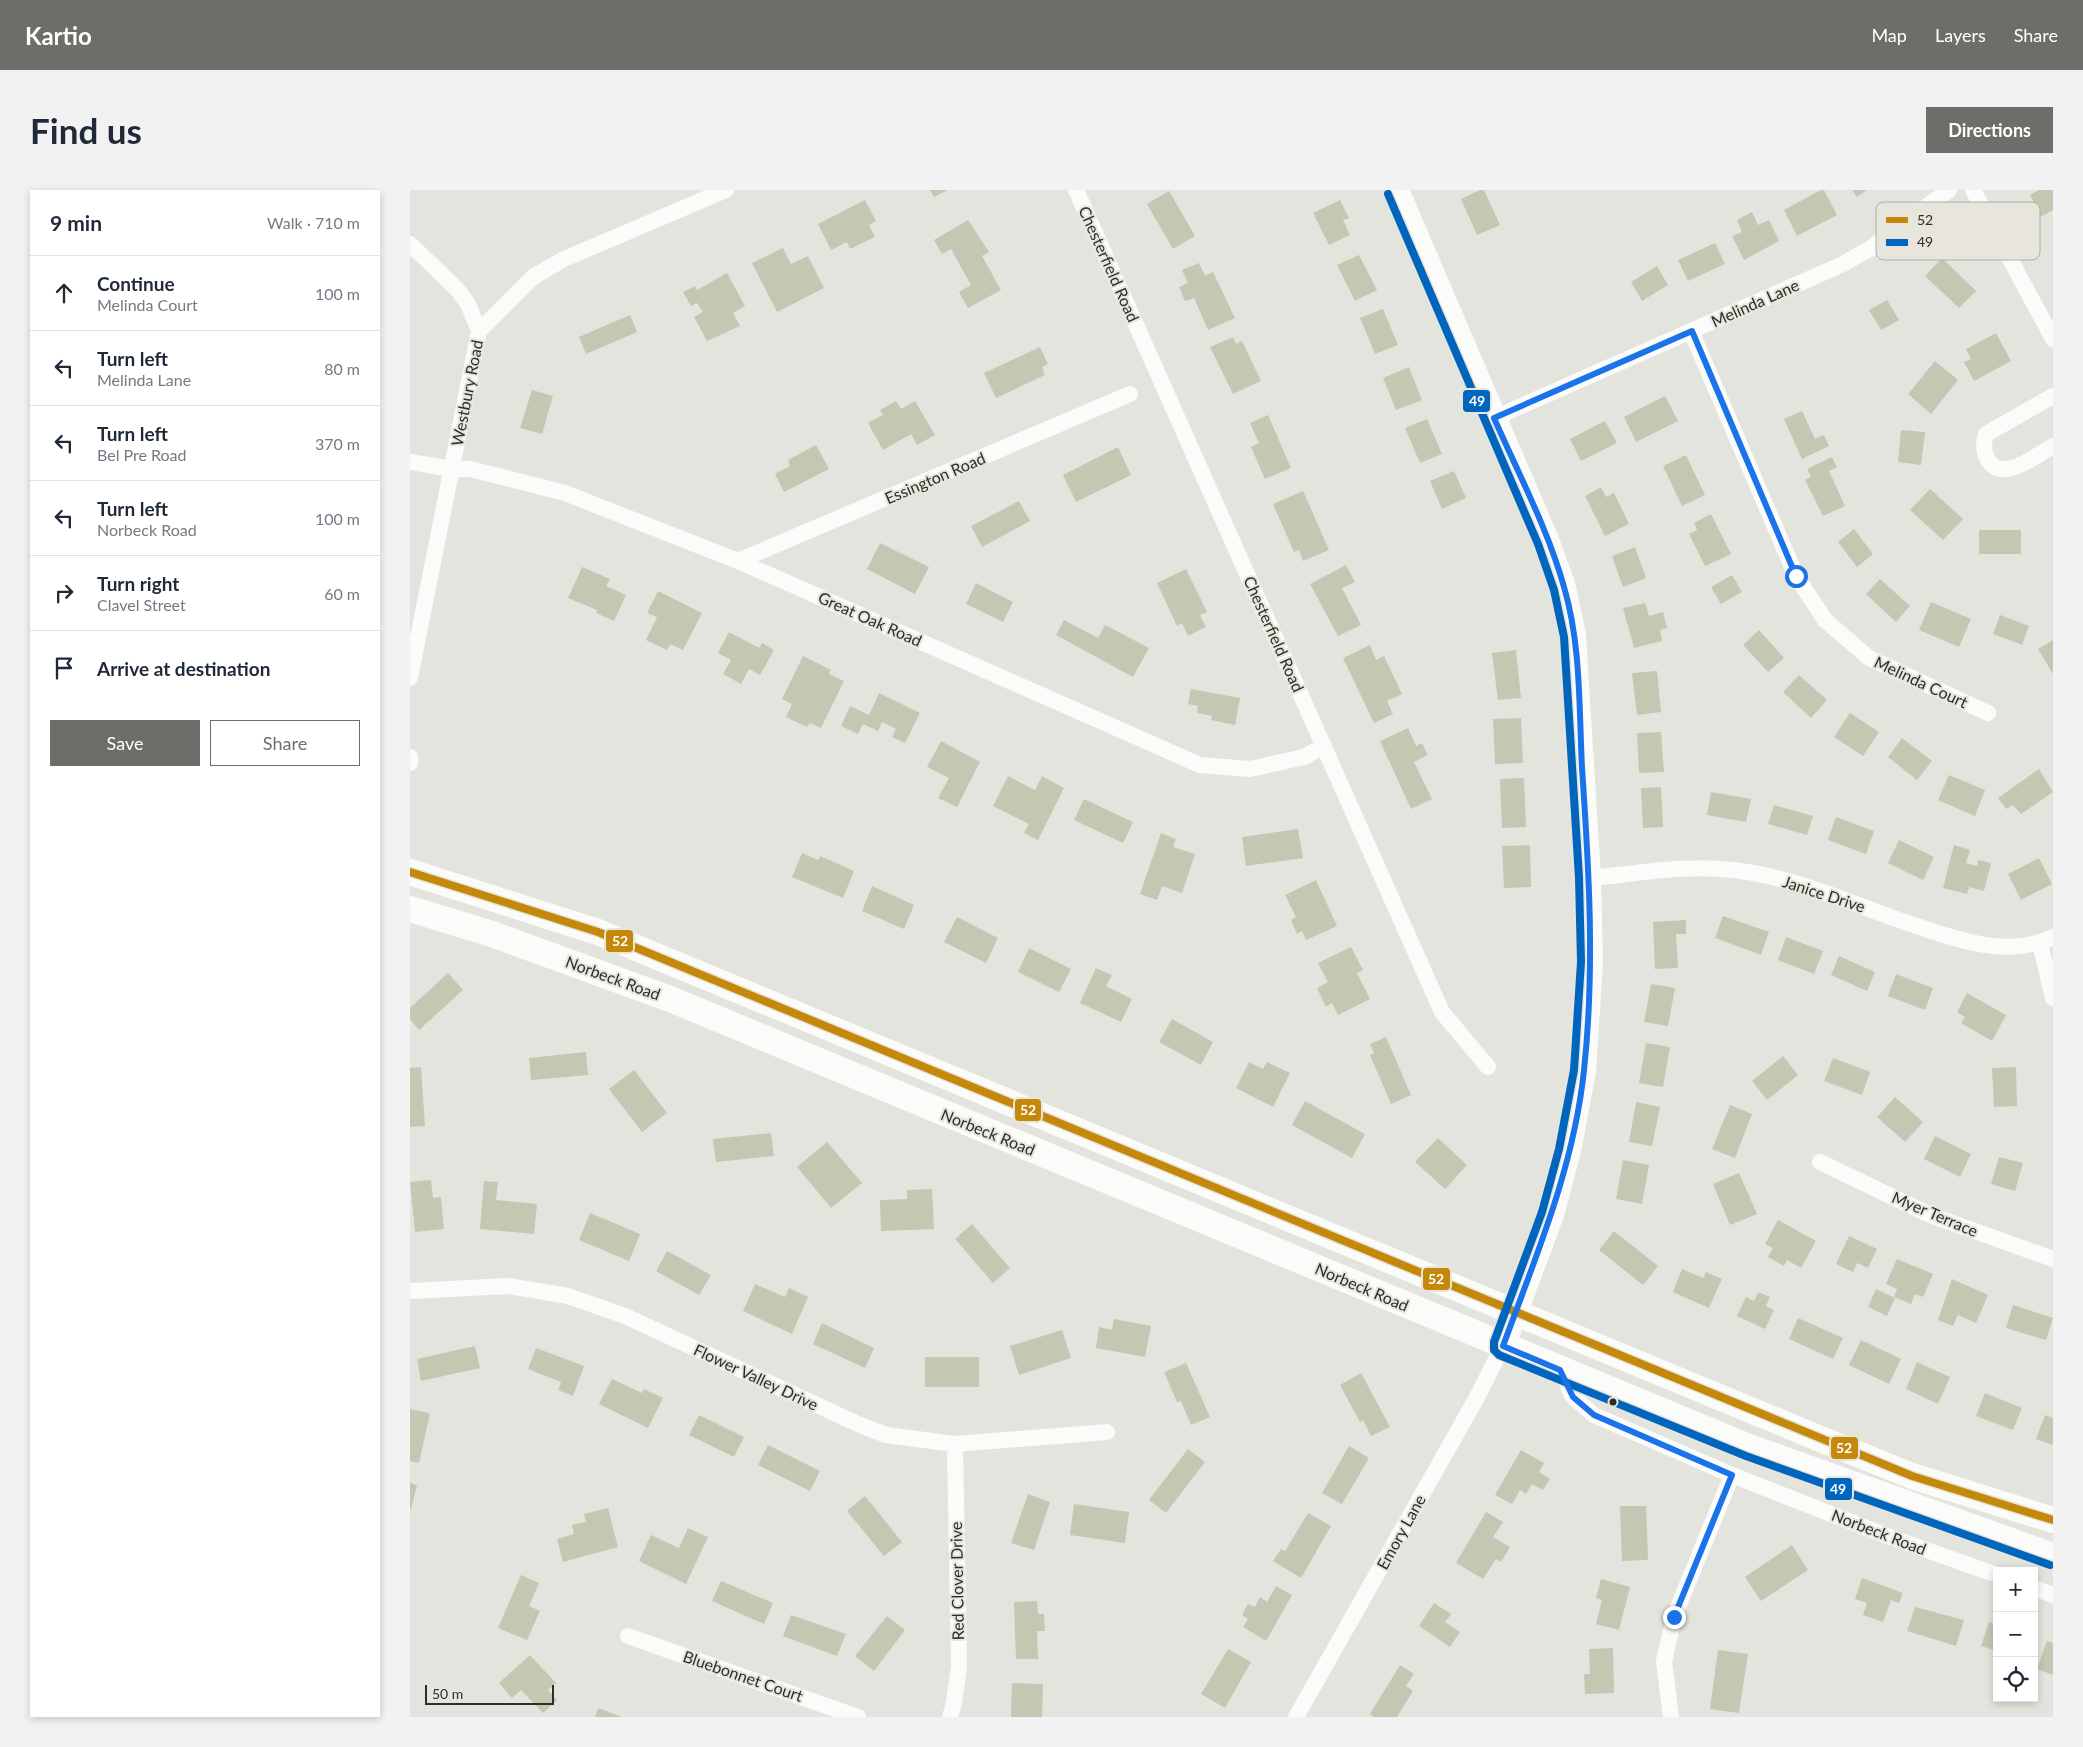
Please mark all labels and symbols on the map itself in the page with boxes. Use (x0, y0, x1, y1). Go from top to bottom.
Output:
legend (1876, 202, 2040, 260)
street label: Chesterfield Road (1075, 203, 1144, 325)
text: 52 (1917, 211, 1933, 228)
text: 49 (1917, 233, 1933, 250)
street label: Melinda Lane (1708, 275, 1802, 330)
street label: Westbury Road (447, 338, 486, 448)
line badge: 49 (1462, 389, 1491, 413)
text: 49 (1469, 392, 1485, 409)
street label: Essington Road (882, 448, 988, 507)
route start (1785, 565, 1808, 588)
street label: Chesterfield Road (1240, 573, 1309, 695)
street label: Great Oak Road (815, 587, 925, 650)
street label: Melinda Court (1872, 652, 1971, 712)
street label: Janice Drive (1781, 871, 1868, 916)
line badge: 52 (605, 929, 634, 953)
text: 52 (612, 932, 628, 949)
street label: Norbeck Road (563, 952, 663, 1003)
line badge: 52 (1014, 1098, 1042, 1122)
text: 52 (1020, 1101, 1036, 1118)
street label: Norbeck Road (938, 1104, 1038, 1159)
street label: Myer Terrace (1889, 1187, 1981, 1240)
street label: Norbeck Road (1313, 1258, 1412, 1315)
line badge: 52 (1422, 1267, 1451, 1291)
text: 52 (1428, 1270, 1444, 1287)
street label: Flower Valley Drive (691, 1339, 821, 1414)
unlabelled marker (1608, 1397, 1618, 1407)
line badge: 52 (1830, 1436, 1859, 1460)
text: 52 (1836, 1439, 1852, 1456)
line badge: 49 (1824, 1477, 1853, 1501)
text: 49 (1830, 1480, 1846, 1497)
street label: Emory Lane (1372, 1491, 1429, 1572)
street label: Norbeck Road (1829, 1505, 1929, 1558)
street label: Red Clover Drive (946, 1522, 967, 1640)
route end (1663, 1606, 1686, 1629)
street label: Bluebonnet Court (681, 1646, 806, 1705)
scale bar (425, 1682, 554, 1705)

